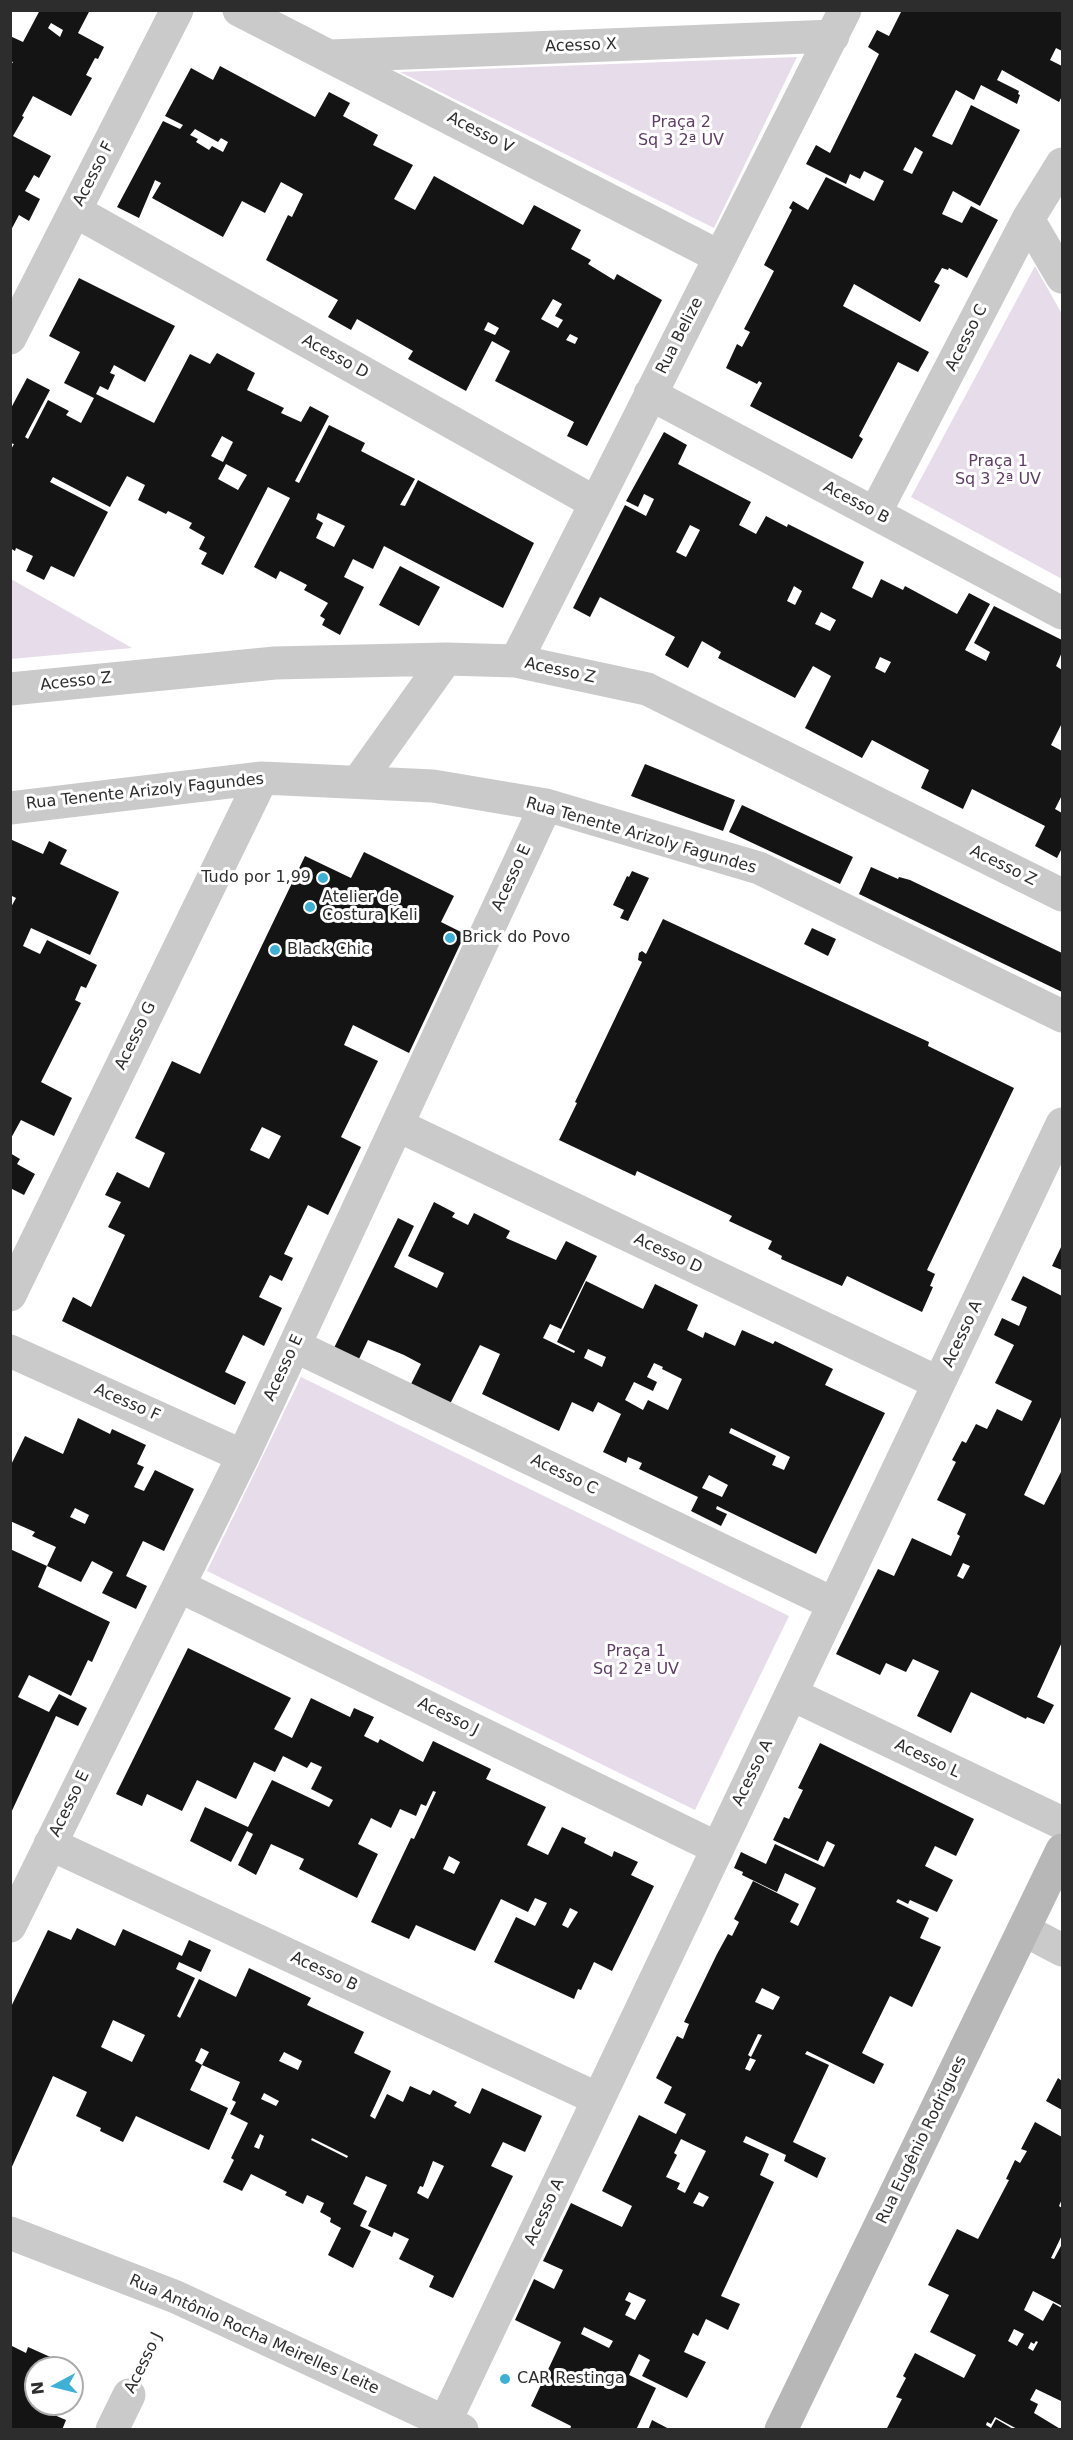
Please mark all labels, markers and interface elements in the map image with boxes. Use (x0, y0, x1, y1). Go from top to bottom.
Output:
street label: Acesso X (545, 35, 617, 57)
street label: Acesso V (444, 108, 516, 158)
park label: Praça 2 Sq 3 2ª UV (638, 113, 724, 151)
street label: Acesso F (70, 138, 118, 210)
street label: Rua Belize (653, 294, 707, 378)
street label: Acesso C (942, 302, 992, 374)
street label: Acesso D (298, 331, 372, 383)
park label: Praça 1 Sq 3 2ª UV (955, 452, 1041, 490)
street label: Acesso B (820, 478, 892, 528)
street label: Acesso Z (523, 654, 597, 688)
street label: Acesso Z (39, 669, 113, 695)
street label: Rua Tenente Arizoly Fagundes (25, 770, 265, 814)
street label: Rua Tenente Arizoly Fagundes (523, 794, 759, 878)
street label: Acesso E (488, 842, 536, 914)
street label: Acesso Z (967, 842, 1039, 890)
place label: Tudo por 1,99 (201, 868, 311, 888)
marker: Tudo por 1,99 (316, 871, 330, 885)
place label: Atelier de Costura Keli (322, 888, 418, 926)
marker: Atelier de Costura Keli (303, 900, 317, 914)
place label: Brick do Povo (462, 928, 570, 948)
marker: Brick do Povo (443, 931, 457, 945)
place label: Black Chic (287, 940, 370, 960)
marker: Black Chic (268, 943, 282, 957)
street label: Acesso G (111, 999, 161, 1073)
street label: Acesso D (631, 1230, 705, 1278)
street label: Acesso A (939, 1297, 987, 1371)
street label: Acesso E (260, 1332, 308, 1404)
street label: Acesso F (91, 1380, 163, 1426)
street label: Acesso C (527, 1451, 601, 1499)
park label: Praça 1 Sq 2 2ª UV (593, 1642, 679, 1680)
street label: Acesso J (414, 1694, 482, 1740)
street label: Acesso L (891, 1736, 963, 1782)
street label: Acesso A (729, 1737, 777, 1809)
street label: Acesso E (46, 1768, 94, 1840)
street label: Acesso B (287, 1948, 361, 1996)
street label: Rua Eugênio Rodrigues (873, 2053, 971, 2227)
street label: Acesso A (521, 2175, 569, 2249)
street label: Rua Antônio Rocha Meirelles Leite (126, 2271, 382, 2399)
street label: Acesso J (121, 2329, 167, 2397)
north arrow (24, 2356, 84, 2416)
place label: CAR Restinga (517, 2369, 625, 2389)
marker: CAR Restinga (498, 2372, 512, 2386)
text: N (27, 2380, 48, 2396)

